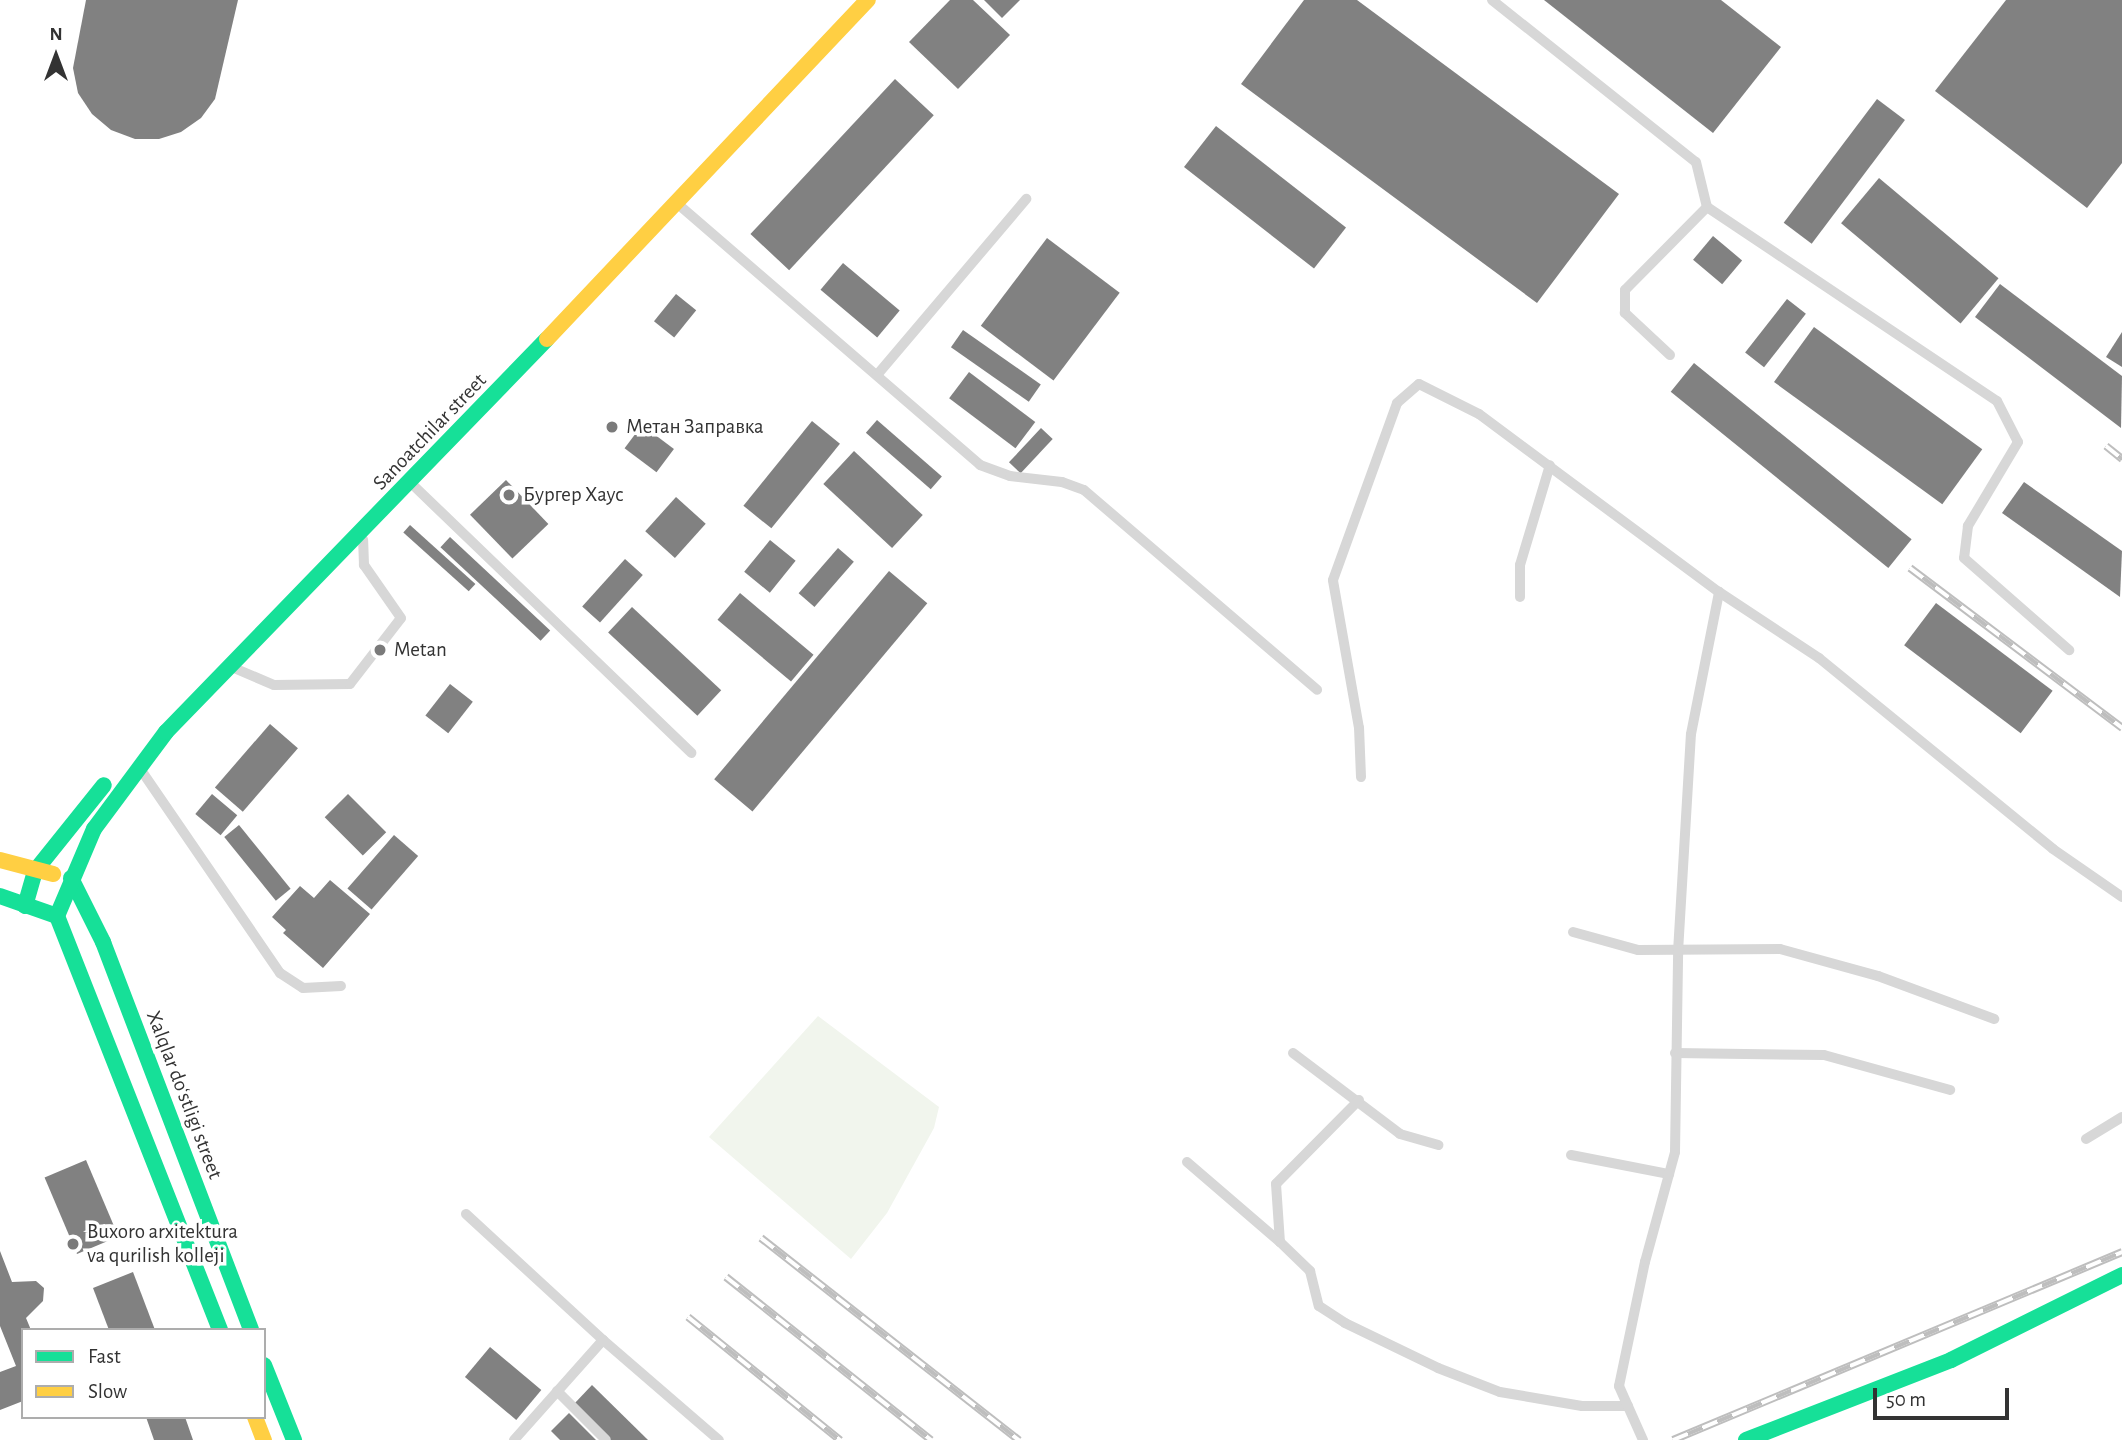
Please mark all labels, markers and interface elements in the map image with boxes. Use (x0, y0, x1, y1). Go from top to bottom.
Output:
north arrow (21, 21, 91, 91)
text: N (49, 25, 63, 44)
street label: Sanoatchilar street (368, 368, 492, 496)
place label: Метан Заправка (626, 414, 764, 440)
marker: Метан Заправка (604, 419, 620, 435)
place label: Бургер Хаус (523, 482, 624, 508)
marker: Бургер Хаус (501, 487, 517, 503)
place label: Metan (394, 637, 447, 663)
marker: Metan (372, 642, 388, 658)
street label: Xalqlar doʻstligi street (140, 1007, 228, 1183)
place label: Buxoro arxitektura va qurilish kolleji (87, 1219, 238, 1269)
marker: Buxoro arxitektura va qurilish kolleji (65, 1236, 81, 1252)
legend (21, 1328, 266, 1419)
text: Fast (88, 1346, 121, 1367)
scale bar (1877, 1374, 2014, 1418)
text: Slow (88, 1381, 127, 1402)
text: 50 m (1886, 1389, 1926, 1410)

